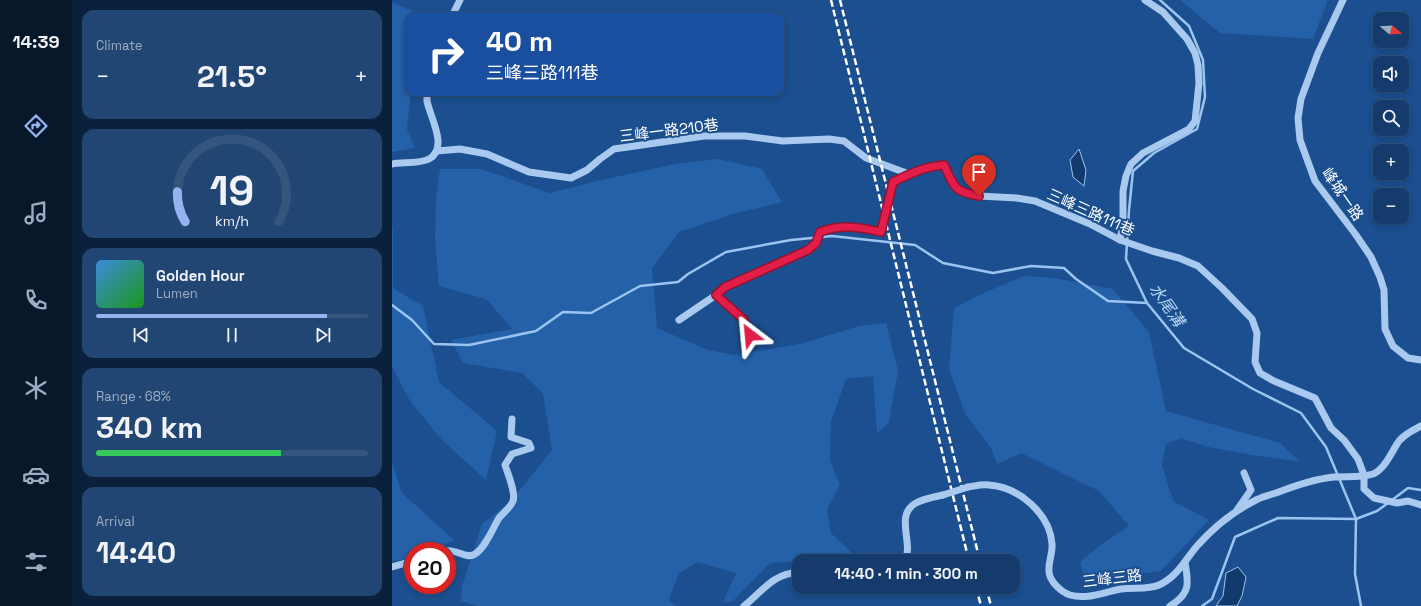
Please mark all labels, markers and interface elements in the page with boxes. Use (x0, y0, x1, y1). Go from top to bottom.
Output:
north arrow (1373, 12, 1409, 48)
map controls (1373, 12, 1409, 224)
text: 40 m (486, 23, 553, 59)
icon: right (420, 28, 472, 80)
text: 14:39 (12, 30, 60, 53)
text: Climate (96, 37, 142, 54)
button: sound (1373, 56, 1409, 92)
text: 21.5° (197, 57, 267, 96)
text: 三峰三路111巷 (486, 61, 599, 84)
text: − (96, 62, 110, 90)
text: + (354, 62, 368, 90)
button: search (1373, 100, 1409, 136)
icon: directions (22, 112, 50, 140)
street label: 三峰一路210巷 (618, 114, 720, 146)
button: + (1373, 144, 1409, 180)
pin (962, 155, 996, 196)
icon: arrive (968, 161, 990, 183)
text: 19 (210, 164, 254, 217)
street label: 峰城一路 (1318, 164, 1368, 224)
street label: 三峰三路111巷 (1044, 184, 1138, 240)
button: − (1373, 188, 1409, 224)
icon: music (22, 199, 50, 227)
text: km/h (215, 211, 249, 229)
text: Golden Hour (156, 266, 245, 285)
water label: 水尾溝 (1145, 279, 1191, 332)
text: Lumen (156, 285, 198, 302)
icon: phone (22, 286, 50, 314)
position arrow (729, 314, 771, 356)
icon: previous (130, 324, 152, 346)
icon: pause (221, 324, 243, 346)
icon: next (312, 324, 334, 346)
icon: climate (22, 374, 50, 402)
text: Range · 68% (96, 388, 171, 405)
text: 340 km (96, 408, 203, 447)
icon: car (22, 461, 50, 489)
text: Arrival (96, 513, 135, 530)
text: 14:40 (96, 533, 176, 572)
speed limit sign: 20 (404, 542, 456, 594)
icon: filters (22, 548, 50, 576)
text: 14:40 · 1 min · 300 m (834, 564, 978, 583)
street label: 三峰三路 (1081, 565, 1143, 591)

